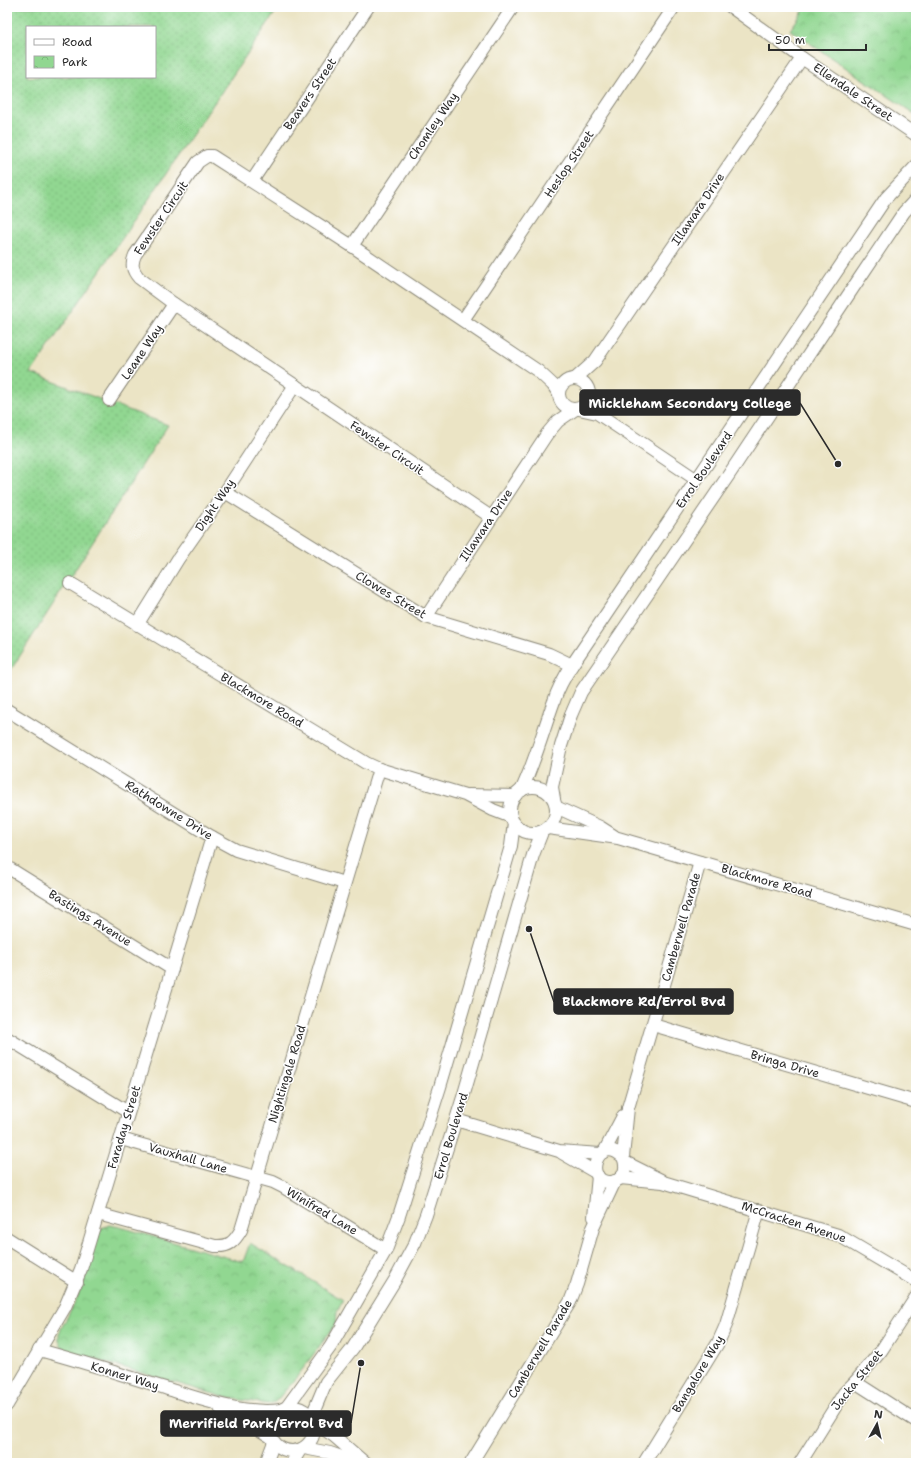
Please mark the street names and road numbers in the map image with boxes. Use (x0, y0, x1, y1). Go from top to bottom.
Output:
street label: Beavers Street (280, 55, 340, 133)
street label: Ellendale Street (810, 59, 896, 125)
street label: Chomley Way (404, 89, 462, 163)
street label: Heslop Street (541, 127, 597, 201)
street label: Illawara Drive (668, 169, 728, 248)
street label: Fewster Circuit (130, 178, 192, 258)
street label: Leane Way (118, 321, 167, 383)
street label: Fewster Circuit (347, 417, 427, 479)
street label: Errol Boulevard (672, 428, 736, 512)
street label: Dight Way (191, 475, 239, 535)
street label: Illawara Drive (456, 485, 516, 564)
street label: Clowes Street (353, 568, 429, 622)
street label: Blackmore Road (217, 669, 307, 731)
street label: Rathdowne Drive (122, 777, 216, 843)
street label: Blackmore Road (720, 860, 815, 902)
street label: Camberwell Parade (658, 870, 704, 983)
street label: Bastings Avenue (45, 886, 135, 950)
street label: Nightingale Road (264, 1023, 310, 1125)
street label: Bringa Drive (749, 1047, 822, 1082)
street label: Faraday Street (104, 1083, 144, 1171)
street label: Errol Boulevard (430, 1090, 472, 1181)
street label: Vauxhall Lane (147, 1139, 230, 1177)
street label: Winifred Lane (283, 1183, 361, 1239)
street label: McCracken Avenue (740, 1198, 849, 1247)
street label: Camberwell Parade (504, 1296, 576, 1401)
street label: Bangalore Way (668, 1332, 728, 1416)
street label: Jacka Street (828, 1346, 886, 1414)
street label: Konner Way (89, 1358, 161, 1394)

